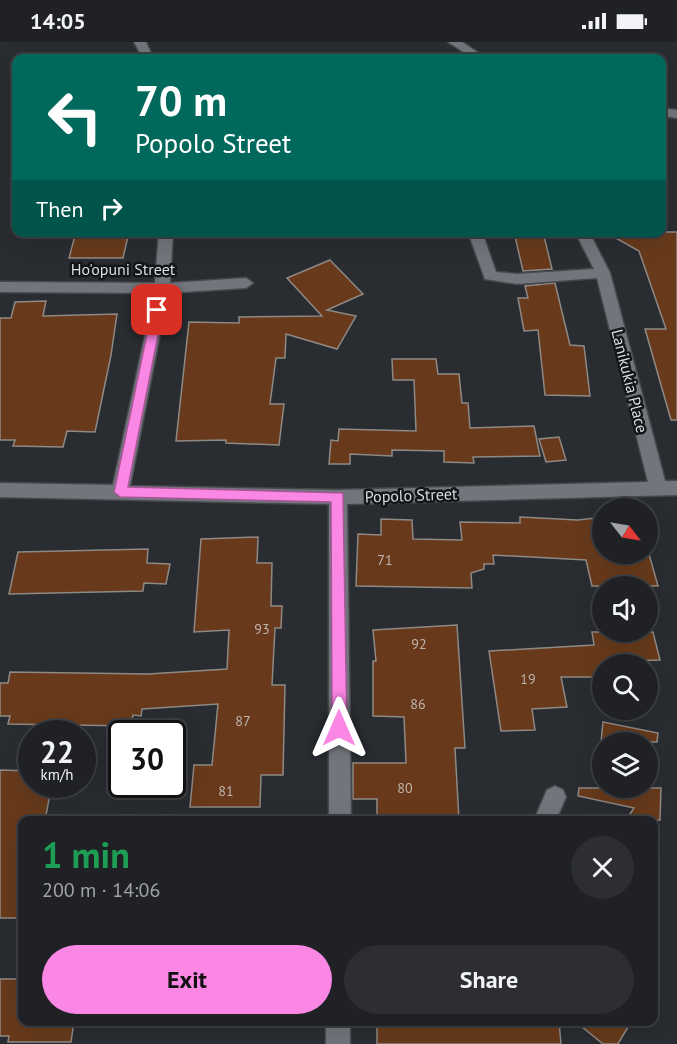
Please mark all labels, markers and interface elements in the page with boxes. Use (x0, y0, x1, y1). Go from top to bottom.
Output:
text: 14:05 (30, 7, 86, 35)
text: 70 m (135, 73, 227, 128)
icon: left (36, 78, 114, 156)
text: Popolo Street (135, 126, 291, 160)
icon: right (95, 192, 128, 225)
text: Then (36, 195, 83, 223)
street label: Ho'opuni Street (71, 259, 176, 279)
pin (131, 284, 182, 335)
icon: arrive (140, 293, 173, 326)
street label: Lanikukia Place (607, 327, 653, 435)
street label: Popolo Street (364, 483, 458, 507)
north arrow (592, 498, 658, 564)
map controls (592, 498, 658, 798)
house number: 71 (377, 551, 393, 569)
button: sound (592, 576, 658, 642)
house number: 93 (254, 620, 270, 638)
house number: 92 (411, 635, 427, 653)
button: search (592, 654, 658, 720)
house number: 19 (520, 670, 536, 688)
house number: 86 (410, 695, 426, 713)
position arrow (307, 696, 371, 760)
house number: 87 (235, 712, 251, 730)
speed limit sign: 30 (108, 720, 186, 798)
text: 22 (40, 732, 74, 771)
button: layers (592, 732, 658, 798)
text: km/h (41, 765, 73, 784)
house number: 80 (397, 779, 413, 797)
house number: 81 (218, 782, 234, 800)
text: 1 min (42, 831, 130, 878)
button: close (571, 836, 634, 899)
text: 200 m · 14:06 (42, 877, 160, 903)
button: Exit (42, 945, 332, 1014)
button: Share (344, 945, 634, 1014)

